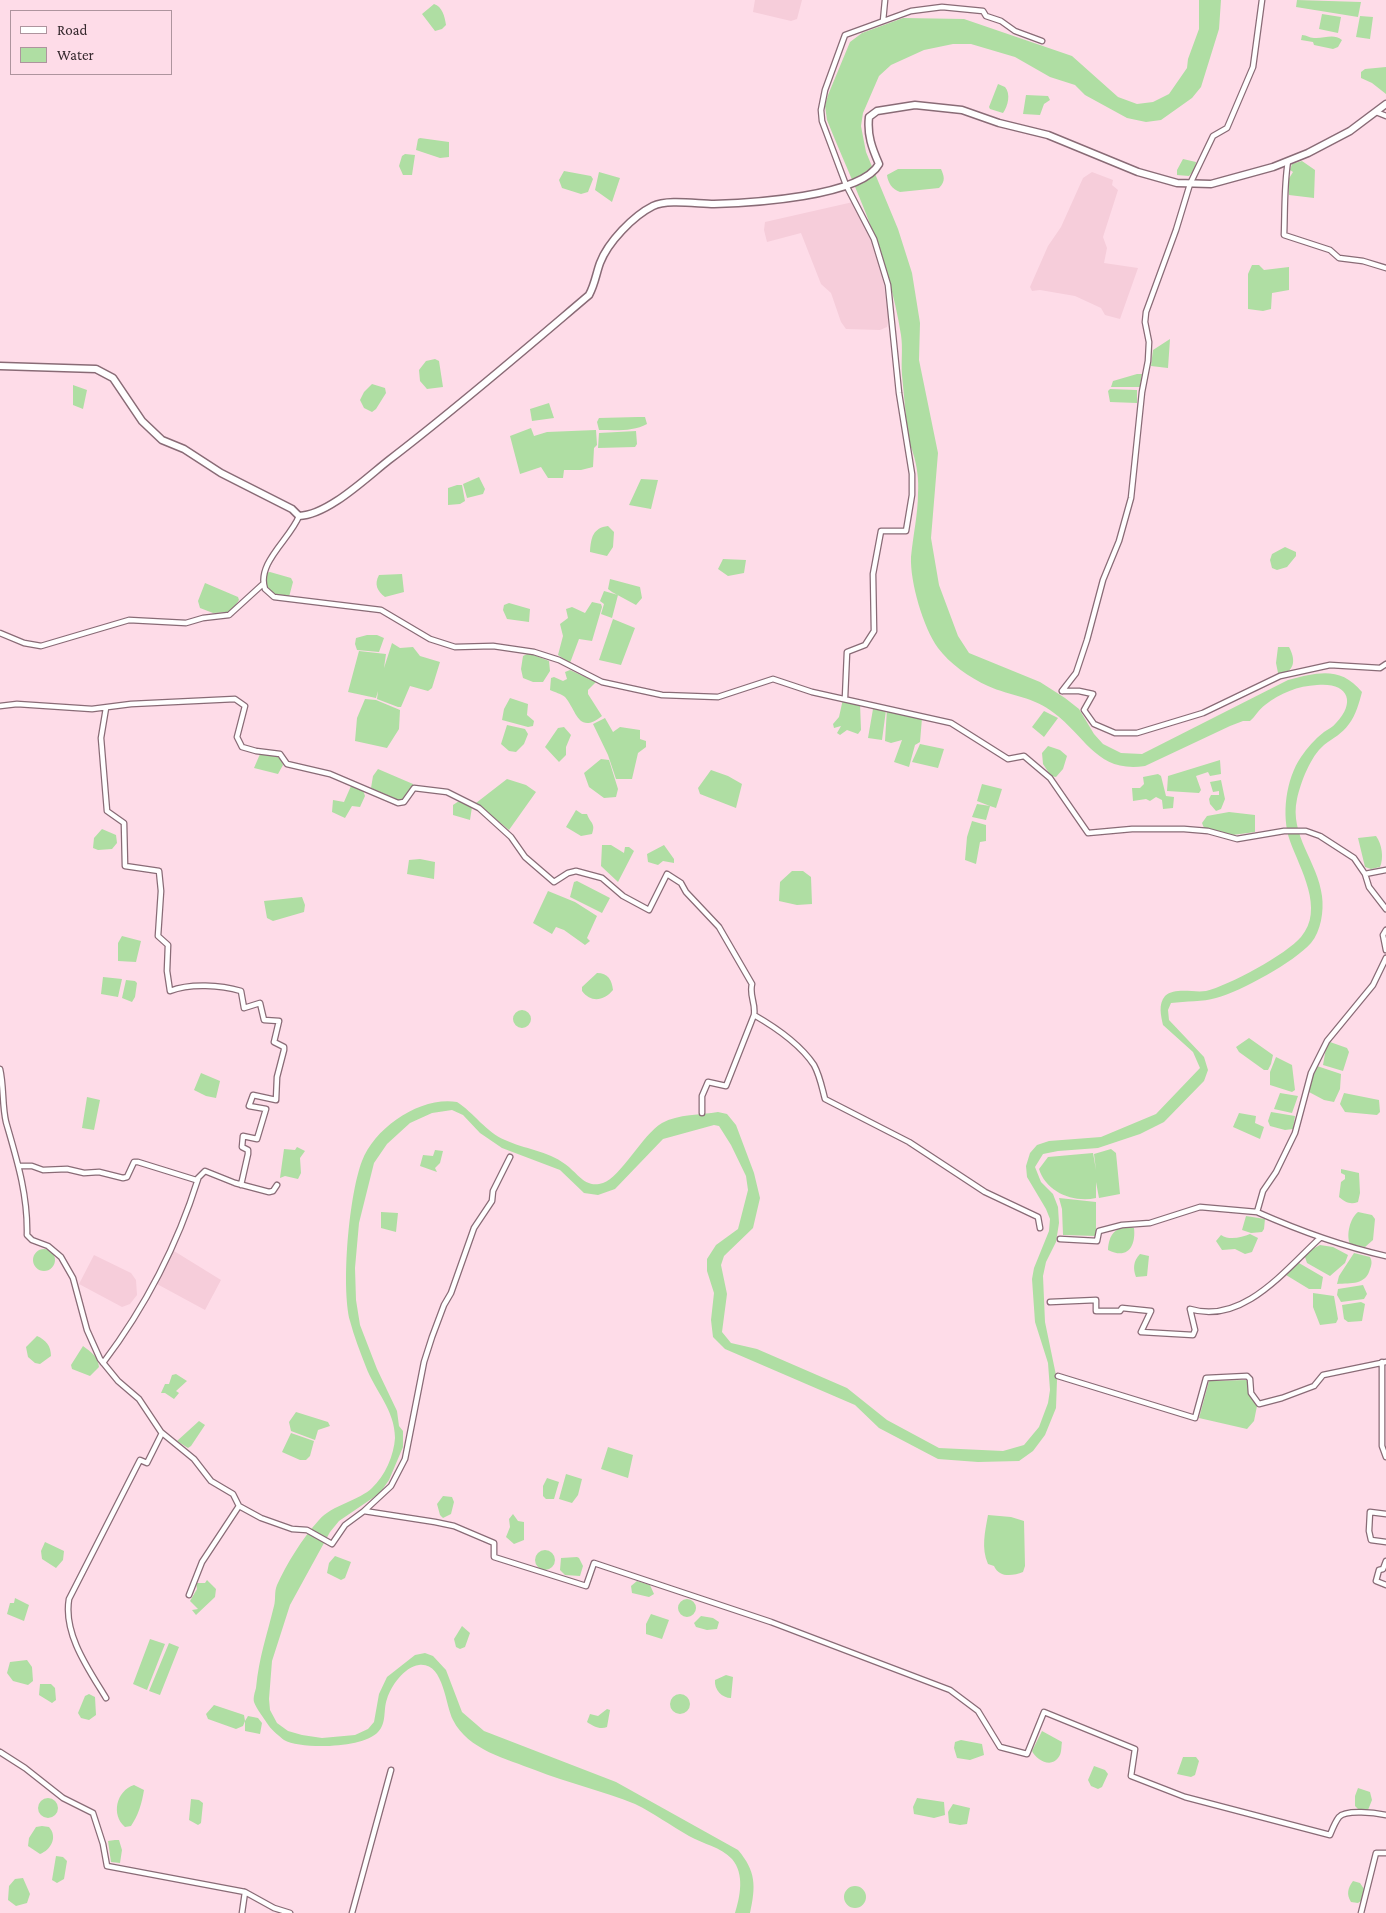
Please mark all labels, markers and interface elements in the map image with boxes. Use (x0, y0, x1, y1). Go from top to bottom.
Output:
legend (10, 10, 172, 75)
text: Road (57, 22, 87, 38)
text: Water (57, 47, 94, 63)

